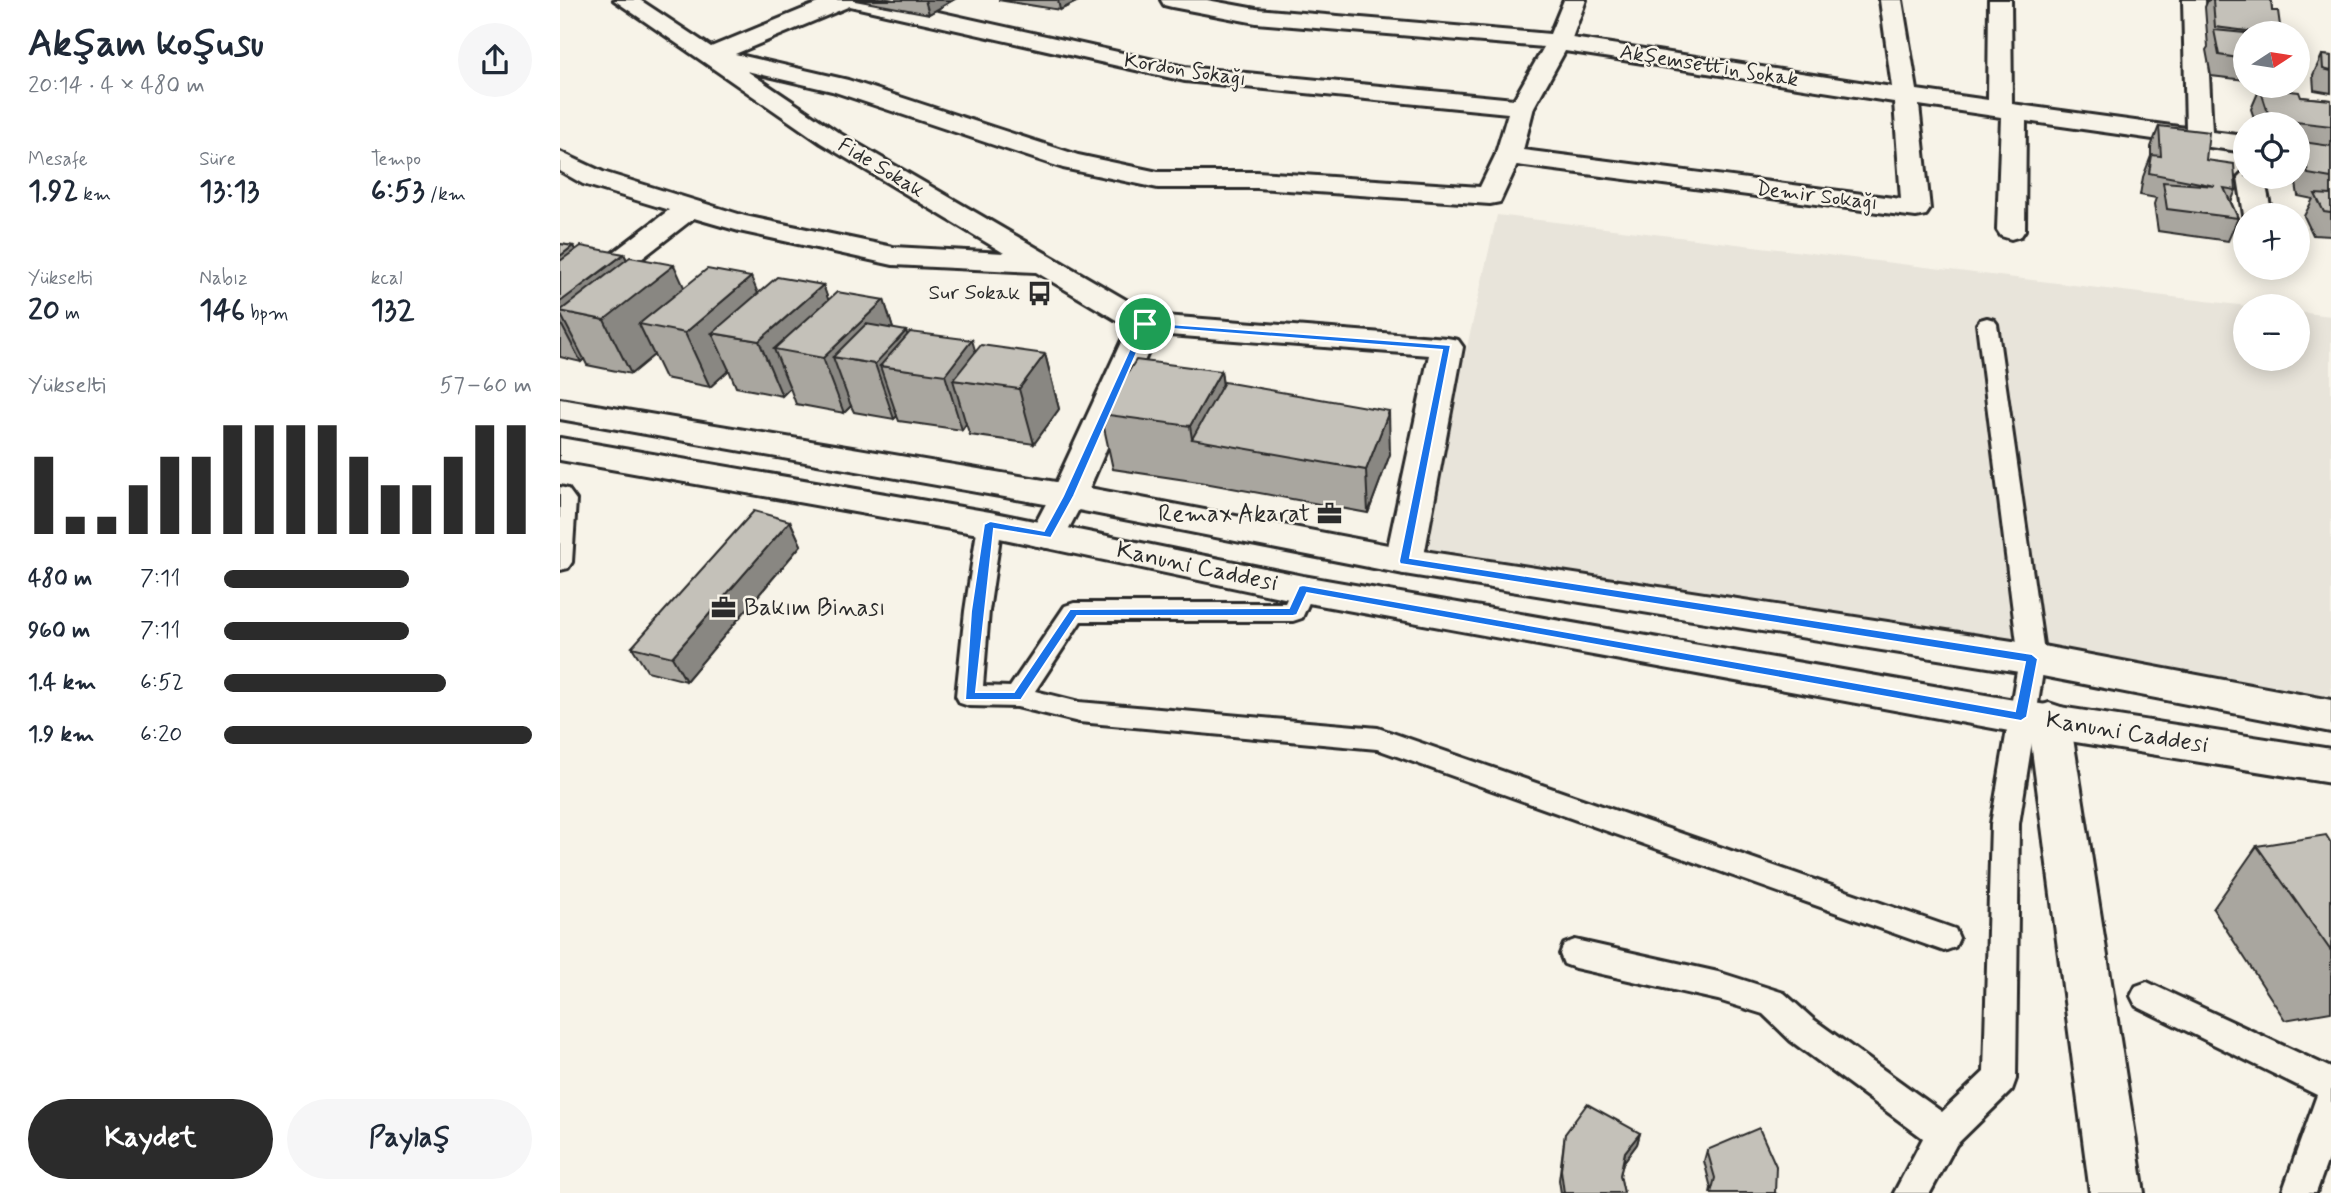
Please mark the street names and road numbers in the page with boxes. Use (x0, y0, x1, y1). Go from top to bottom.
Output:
street label: Akşemsettin Sokak (1618, 38, 1801, 94)
street label: Kordon Sokağı (1122, 47, 1248, 93)
street label: Fide Sokak (833, 131, 929, 205)
street label: Demir Sokağı (1755, 175, 1879, 217)
street label: Kanuni Caddesi (1114, 535, 1280, 599)
street label: Kanuni Caddesi (2044, 705, 2210, 761)

